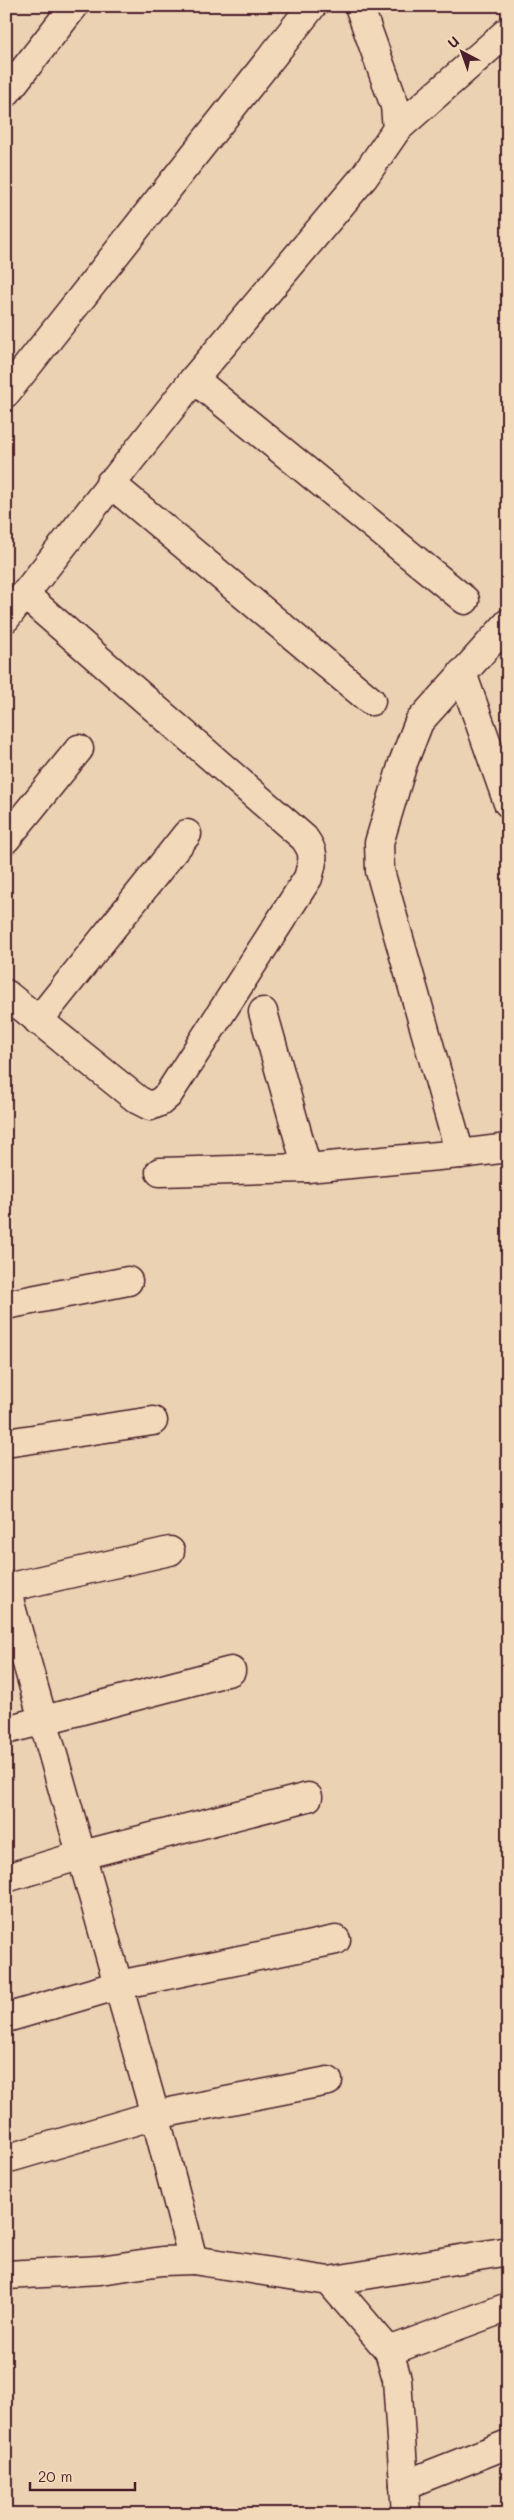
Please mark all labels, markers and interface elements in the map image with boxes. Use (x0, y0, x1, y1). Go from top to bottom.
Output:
north arrow (436, 28, 486, 78)
text: U (443, 31, 463, 52)
scale bar (30, 2460, 135, 2492)
text: 20 m (38, 2466, 72, 2486)

